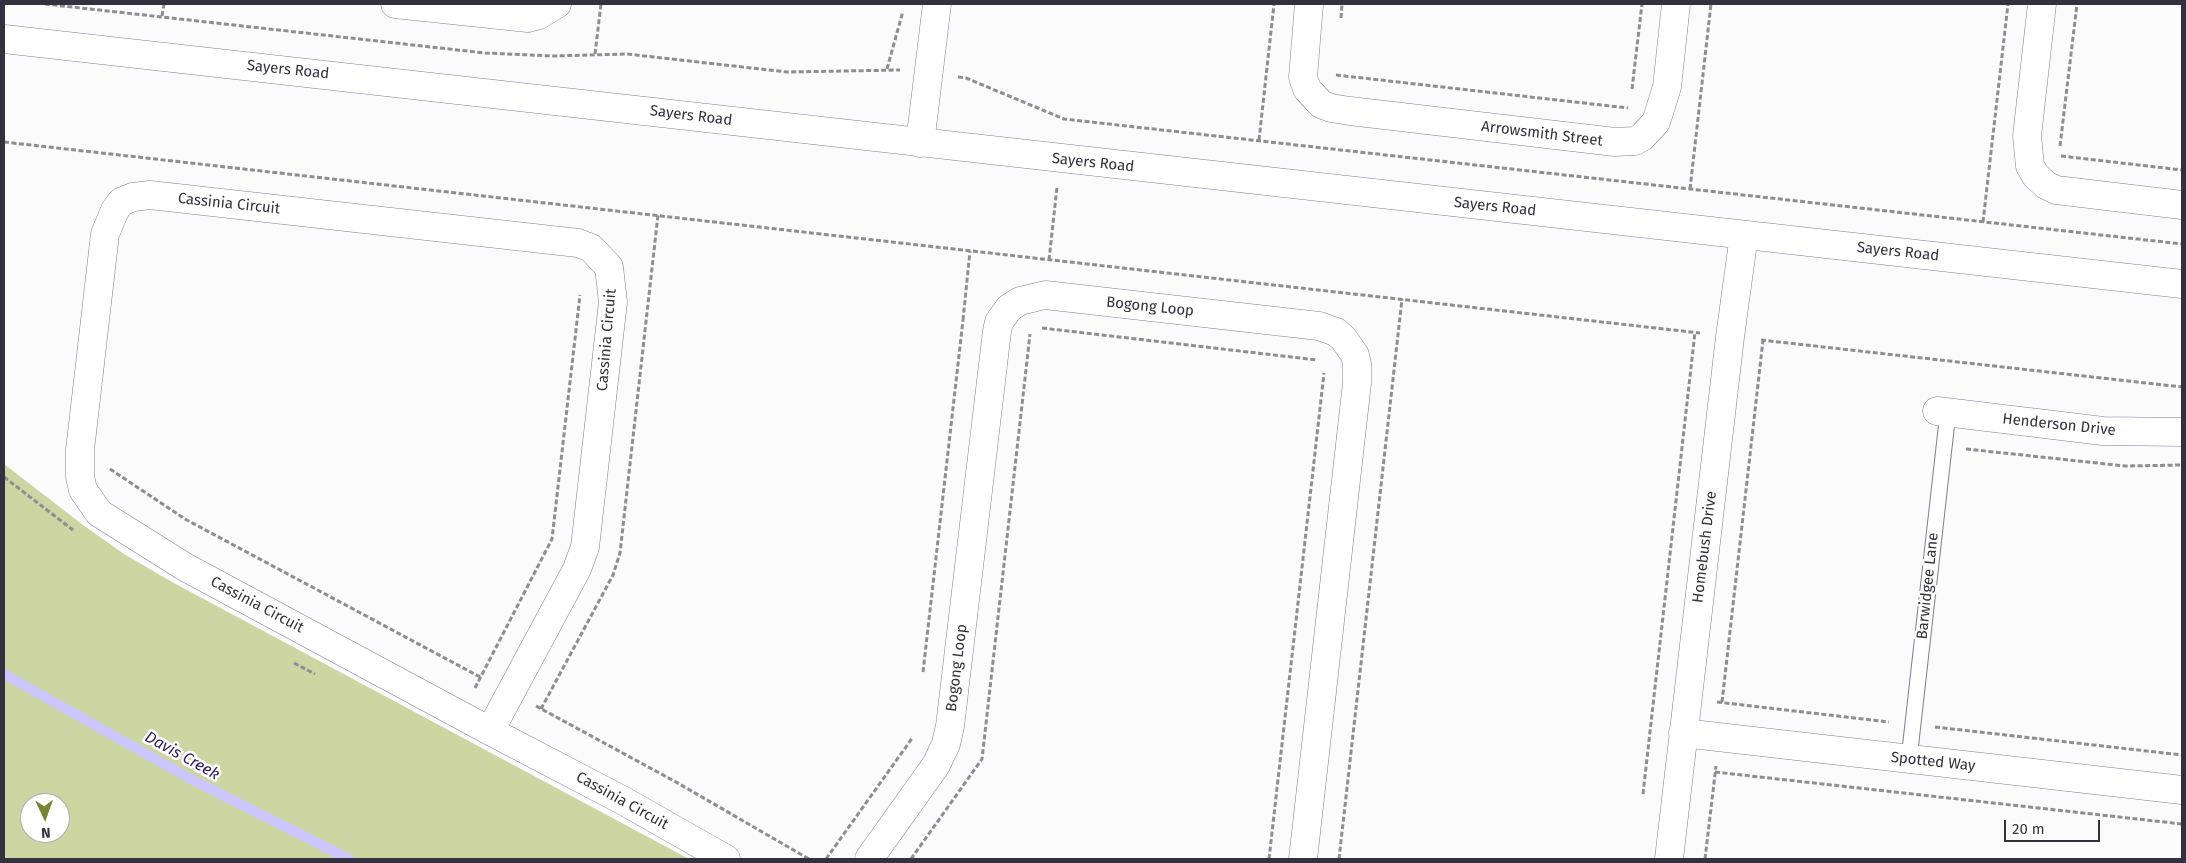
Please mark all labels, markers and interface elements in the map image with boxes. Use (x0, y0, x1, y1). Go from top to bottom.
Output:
street label: Sayers Road (246, 57, 330, 83)
street label: Sayers Road (649, 102, 733, 130)
street label: Arrowsmith Street (1480, 118, 1604, 150)
street label: Sayers Road (1051, 150, 1135, 176)
street label: Cassinia Circuit (177, 190, 281, 218)
street label: Sayers Road (1453, 194, 1537, 220)
street label: Sayers Road (1856, 239, 1940, 265)
street label: Cassinia Circuit (594, 288, 620, 392)
street label: Bogong Loop (1105, 293, 1195, 321)
street label: Henderson Drive (2002, 410, 2116, 440)
street label: Homebush Drive (1689, 490, 1721, 604)
street label: Barwidgee Lane (1913, 532, 1943, 640)
street label: Cassinia Circuit (207, 573, 307, 637)
street label: Bogong Loop (943, 623, 971, 713)
water label: Davis Creek (141, 728, 223, 784)
street label: Spotted Way (1890, 749, 1976, 775)
street label: Cassinia Circuit (573, 768, 671, 834)
north arrow (20, 793, 70, 843)
scale bar (2006, 810, 2102, 842)
text: 20 m (2012, 820, 2045, 838)
text: N (41, 824, 51, 841)

